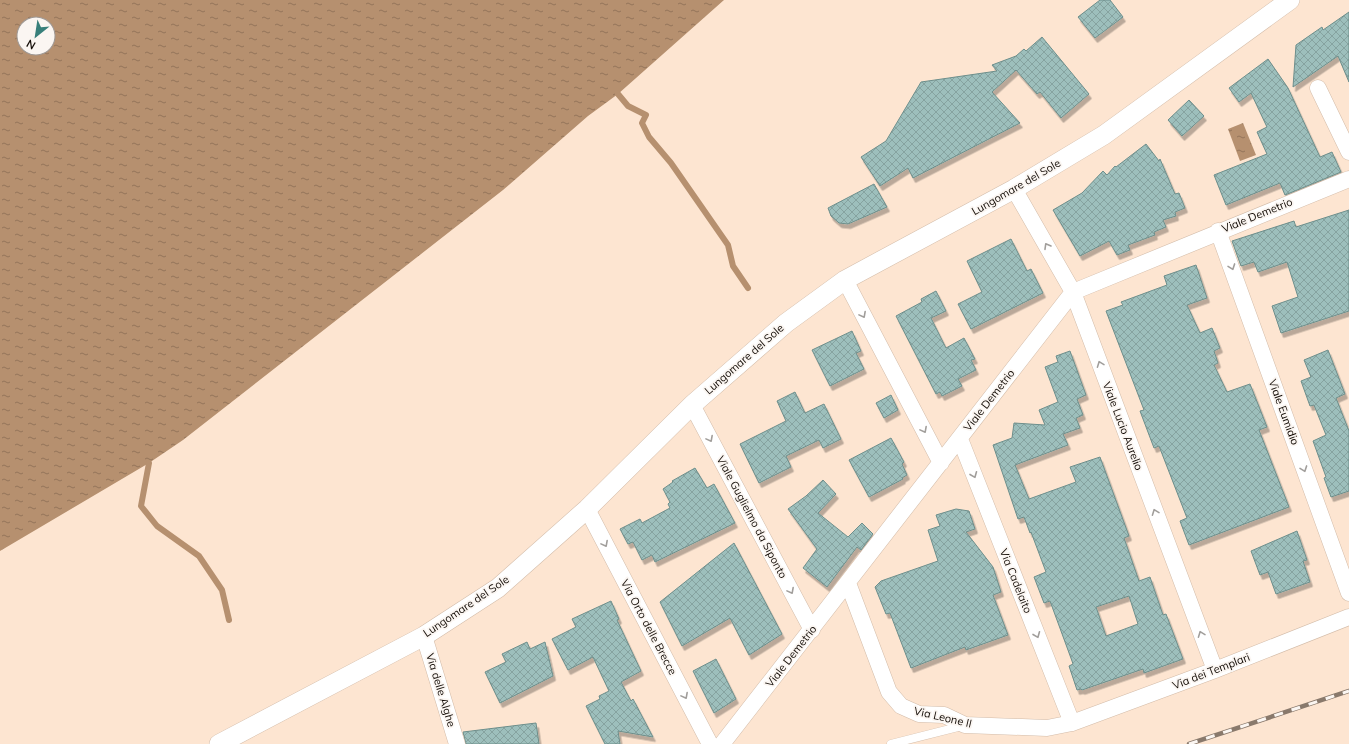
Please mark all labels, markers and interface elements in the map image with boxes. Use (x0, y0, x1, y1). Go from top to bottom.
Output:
north arrow (16, 16, 56, 56)
text: N (24, 37, 38, 53)
street label: Lungomare del Sole (969, 156, 1063, 218)
street label: Viale Demetrio (1220, 194, 1294, 236)
one-way arrow (1044, 243, 1051, 250)
one-way arrow (1227, 264, 1235, 271)
one-way arrow (859, 311, 866, 318)
street label: Lungomare del Sole (702, 321, 787, 397)
one-way arrow (1096, 361, 1104, 368)
street label: Viale Demetrio (960, 366, 1018, 434)
street label: Viale Eumidio (1266, 377, 1302, 447)
street label: Viale Lucio Aurelio (1100, 380, 1146, 472)
one-way arrow (919, 426, 926, 433)
one-way arrow (705, 435, 713, 442)
street label: Viale Guglielmo da Siponto (714, 453, 790, 581)
one-way arrow (1300, 465, 1308, 472)
one-way arrow (969, 470, 977, 478)
one-way arrow (1152, 509, 1160, 516)
one-way arrow (601, 540, 608, 547)
street label: Via Cadelaito (997, 547, 1035, 615)
street label: Lungomare del Sole (420, 572, 512, 640)
street label: Via Orto delle Brecce (618, 577, 680, 677)
one-way arrow (786, 587, 794, 594)
street label: Viale Demetrio (762, 622, 820, 690)
one-way arrow (1198, 630, 1206, 637)
one-way arrow (1033, 631, 1041, 638)
street label: Via dei Templari (1170, 650, 1252, 692)
street label: Via delle Alghe (423, 652, 459, 728)
one-way arrow (680, 692, 688, 700)
street label: Via Leone II (913, 704, 973, 730)

